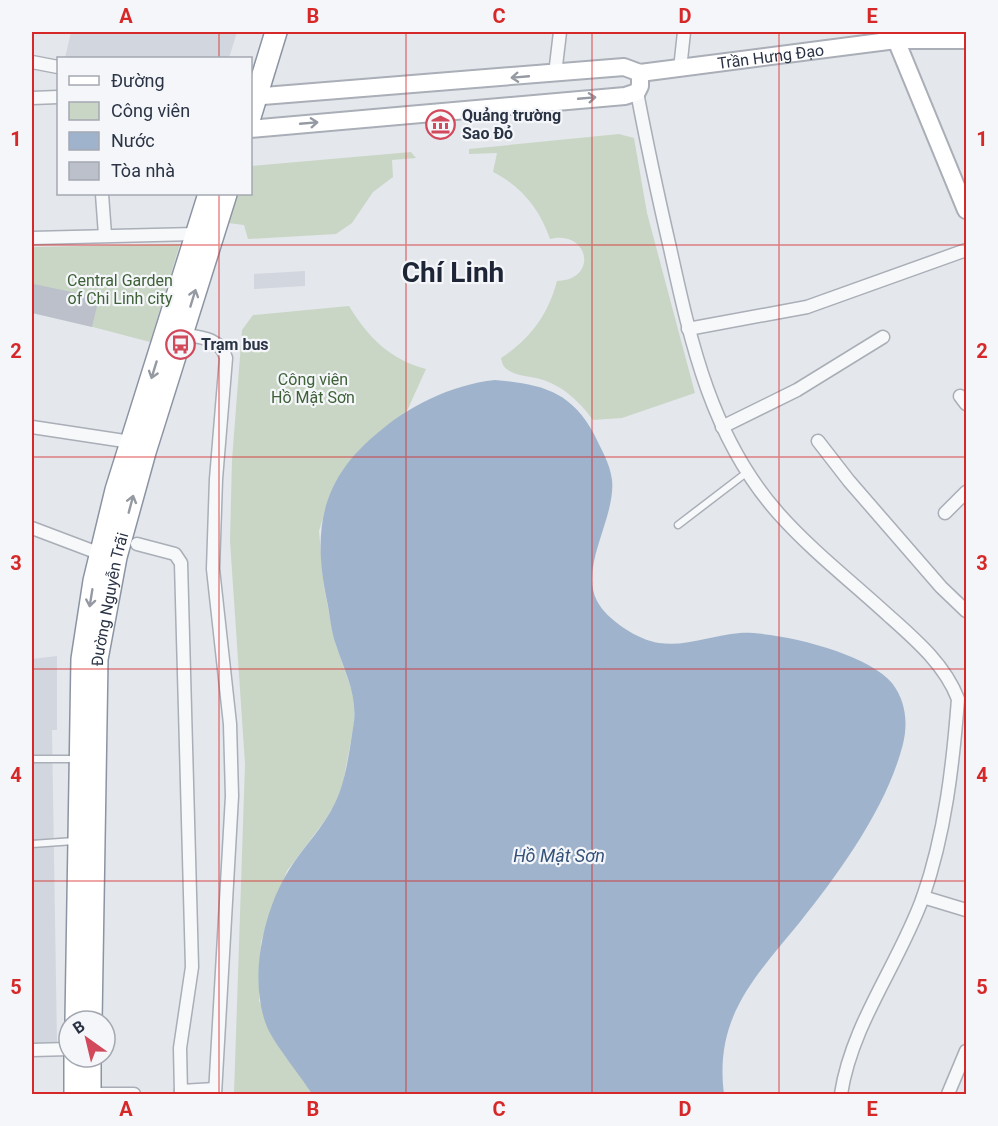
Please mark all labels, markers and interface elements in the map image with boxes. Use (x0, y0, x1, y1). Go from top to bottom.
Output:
text: A (119, 4, 133, 28)
text: B (307, 4, 319, 28)
text: C (492, 4, 506, 28)
text: D (679, 4, 692, 28)
text: E (866, 4, 878, 28)
street label: Trần Hưng Đạo (716, 40, 825, 73)
legend (57, 57, 252, 195)
text: Đường (111, 70, 165, 91)
one-way arrow (511, 72, 531, 83)
one-way arrow (576, 92, 596, 103)
text: Công viên (111, 100, 190, 121)
place label: Quảng trường Sao Đỏ (462, 106, 561, 143)
museum icon: Quảng trường Sao Đỏ (425, 108, 457, 140)
one-way arrow (298, 117, 318, 128)
text: 1 (10, 127, 22, 151)
text: 1 (976, 127, 988, 151)
text: Nước (111, 130, 155, 151)
text: Tòa nhà (111, 160, 175, 181)
district label: Chí Linh (402, 256, 504, 289)
park label: Central Garden of Chi Linh city (67, 271, 173, 308)
one-way arrow (188, 289, 199, 308)
bus stop icon: Trạm bus (164, 328, 196, 360)
place label: Trạm bus (201, 335, 269, 354)
text: 2 (10, 339, 22, 363)
text: 2 (976, 339, 988, 363)
one-way arrow (148, 360, 159, 379)
park label: Công viên Hồ Mật Sơn (271, 370, 355, 407)
one-way arrow (126, 495, 137, 514)
street label: Đường Nguyễn Trãi (88, 530, 132, 666)
text: 3 (10, 551, 22, 575)
text: 3 (976, 551, 988, 575)
one-way arrow (85, 587, 96, 607)
text: 4 (10, 763, 22, 787)
text: 4 (976, 763, 988, 787)
water label: Hồ Mật Sơn (513, 845, 605, 866)
text: 5 (10, 975, 22, 999)
text: 5 (976, 975, 988, 999)
north arrow (57, 1009, 117, 1069)
text: B (69, 1016, 88, 1038)
text: A (119, 1097, 133, 1121)
text: B (307, 1097, 319, 1121)
text: C (492, 1097, 506, 1121)
text: D (679, 1097, 692, 1121)
text: E (866, 1097, 878, 1121)

